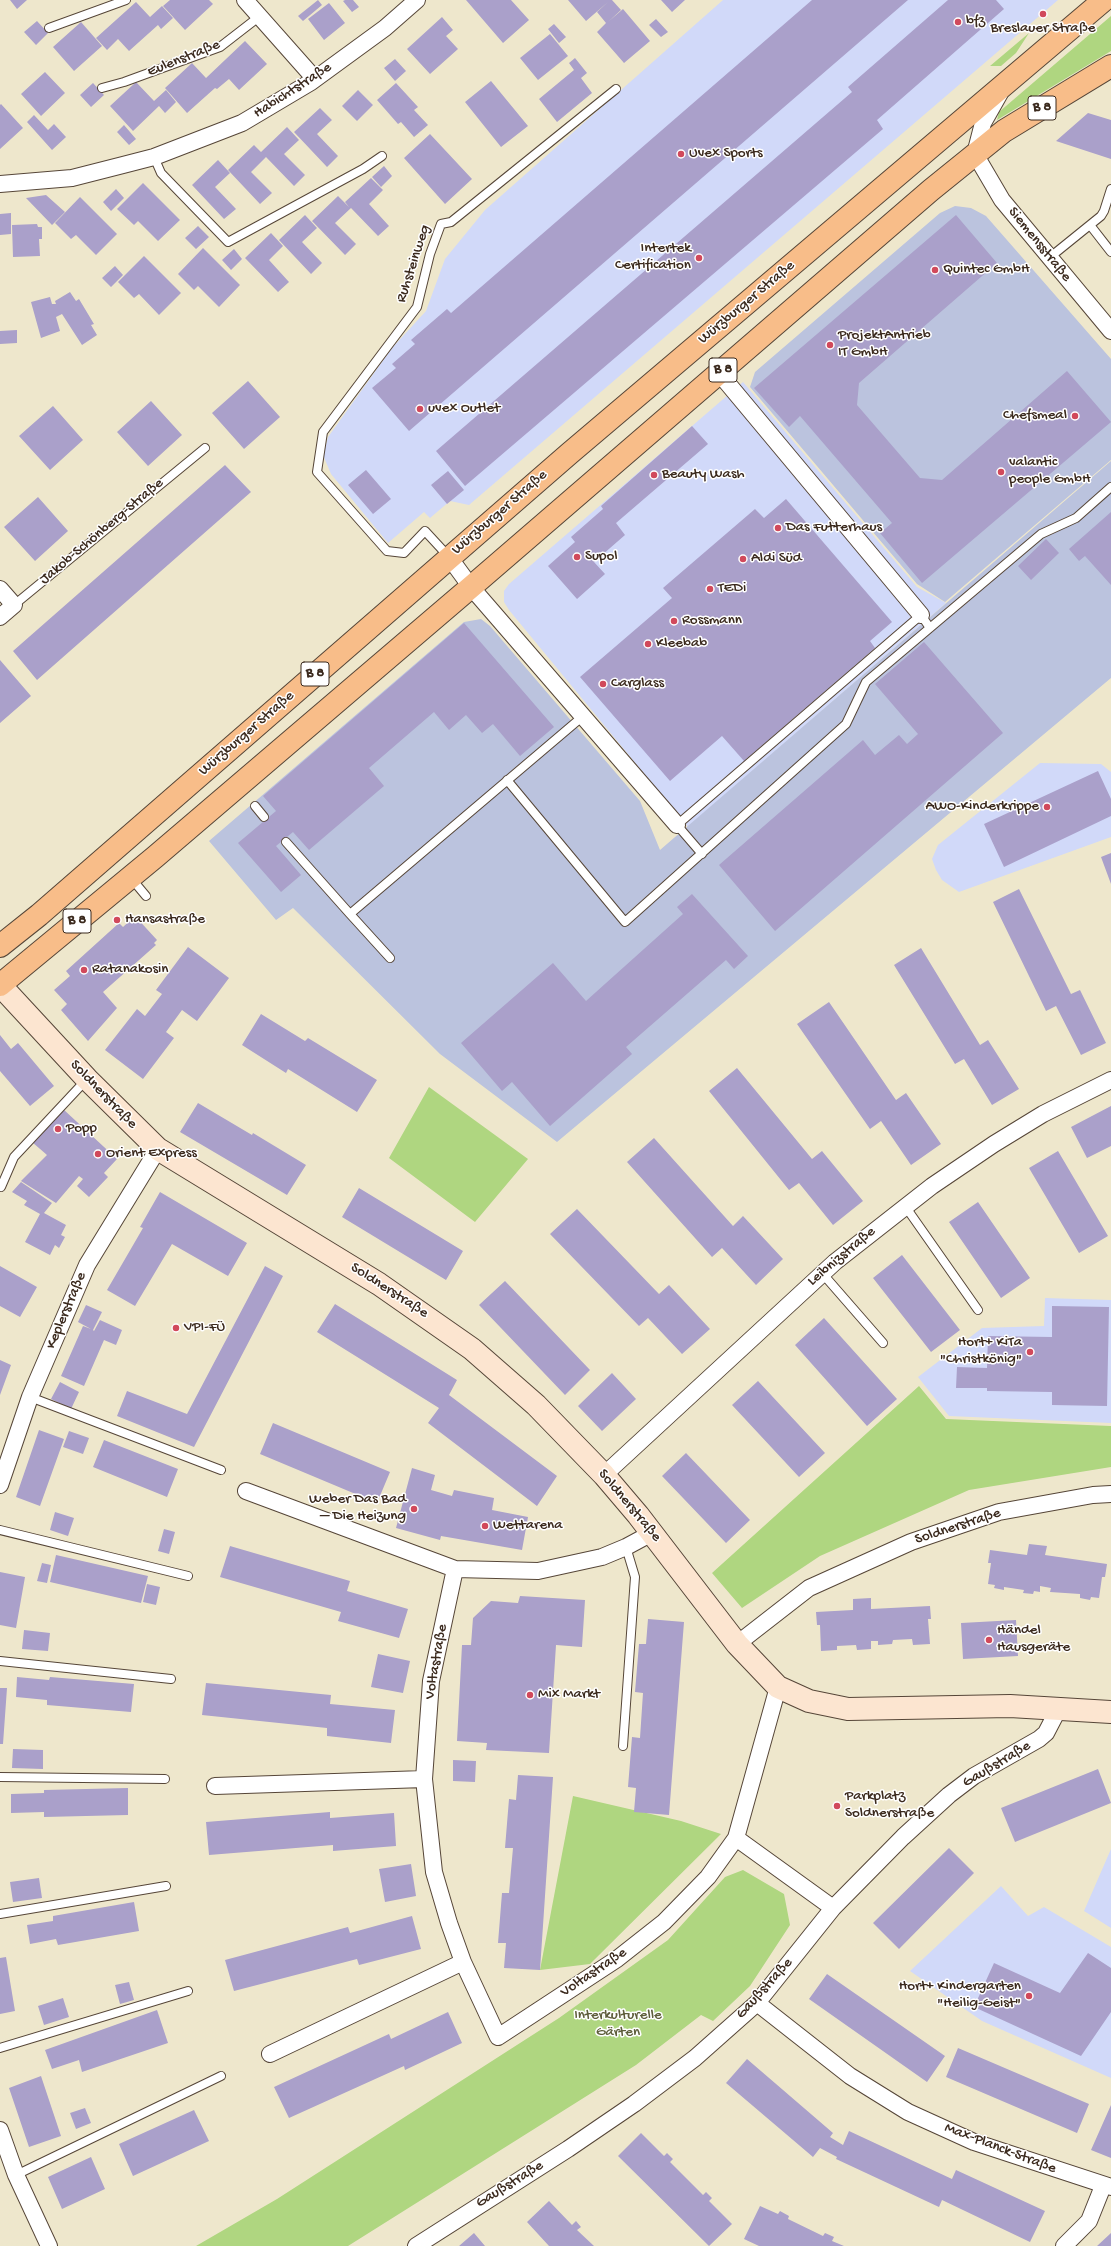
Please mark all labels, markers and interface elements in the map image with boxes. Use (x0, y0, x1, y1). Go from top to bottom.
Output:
marker: Breslauer Straße (1038, 9, 1048, 19)
place label: bfz (966, 13, 985, 31)
marker: bfz (953, 17, 963, 27)
place label: Breslauer Straße (990, 20, 1096, 38)
street label: Eulenstraße (145, 36, 223, 82)
street label: Habichtstraße (251, 59, 335, 123)
road number: B 8 (1028, 96, 1056, 120)
place label: Uvex Sports (689, 145, 763, 163)
marker: Uvex Sports (676, 149, 686, 159)
street label: Siemensstraße (1003, 204, 1075, 286)
street label: Ruhsteinweg (393, 223, 435, 305)
place label: Intertek Certification (615, 240, 691, 275)
marker: Intertek Certification (694, 253, 704, 263)
street label: Würzburger Straße (695, 257, 799, 349)
place label: Quintec GmbH (943, 261, 1030, 279)
marker: Quintec GmbH (930, 265, 940, 275)
place label: ProjektAntrieb IT GmbH (838, 327, 931, 362)
marker: ProjektAntrieb IT GmbH (825, 340, 835, 350)
road number: B 8 (709, 358, 737, 382)
place label: uvex Outlet (428, 400, 500, 418)
marker: uvex Outlet (415, 404, 425, 414)
place label: Chefsmeal (1003, 407, 1067, 425)
marker: Chefsmeal (1070, 411, 1080, 421)
place label: valantic people GmbH (1009, 454, 1090, 489)
place label: Beauty Wash (662, 466, 744, 484)
street label: Würzburger Straße (449, 467, 551, 559)
marker: valantic people GmbH (996, 467, 1006, 477)
marker: Beauty Wash (649, 470, 659, 480)
street label: Jakob-Schönberg-Straße (36, 475, 168, 589)
place label: Das Futterhaus (786, 519, 882, 537)
marker: Das Futterhaus (773, 523, 783, 533)
place label: Supol (585, 548, 617, 566)
place label: Aldi Süd (751, 550, 802, 568)
marker: Supol (572, 552, 582, 562)
marker: Aldi Süd (738, 554, 748, 564)
place label: TEDi (718, 580, 746, 598)
marker: TEDi (705, 584, 715, 594)
place label: Rossmann (682, 612, 742, 630)
marker: Rossmann (669, 616, 679, 626)
place label: Kleebab (656, 635, 707, 653)
marker: Kleebab (643, 639, 653, 649)
road number: B 8 (301, 662, 329, 686)
place label: Carglass (611, 675, 664, 693)
marker: Carglass (598, 679, 608, 689)
street label: Würzburger Straße (196, 688, 298, 780)
place label: AWO-Kinderkrippe (925, 798, 1039, 816)
marker: AWO-Kinderkrippe (1042, 802, 1052, 812)
road number: B 8 (63, 909, 91, 933)
place label: Hansastraße (125, 911, 205, 929)
marker: Hansastraße (112, 915, 122, 925)
place label: Ratanakosin (92, 961, 168, 979)
marker: Ratanakosin (79, 965, 89, 975)
street label: Soldnerstraße (66, 1057, 140, 1133)
place label: Popp (66, 1120, 97, 1138)
marker: Popp (53, 1124, 63, 1134)
place label: Orient Express (106, 1145, 197, 1163)
marker: Orient Express (93, 1149, 103, 1159)
street label: Leibnizstraße (804, 1223, 880, 1291)
street label: Soldnerstraße (347, 1259, 431, 1323)
street label: Keplerstraße (43, 1270, 91, 1352)
place label: VPI-FÜ (184, 1319, 225, 1337)
marker: VPI-FÜ (171, 1323, 181, 1333)
place label: Hort+ KiTa "Christkönig" (940, 1334, 1022, 1369)
marker: Hort+ KiTa "Christkönig" (1025, 1347, 1035, 1357)
street label: Soldnerstraße (593, 1466, 665, 1546)
place label: Weber Das Bad – Die Heizung (309, 1491, 406, 1526)
marker: Weber Das Bad – Die Heizung (409, 1504, 419, 1514)
street label: Soldnerstraße (913, 1505, 1003, 1549)
place label: Wettarena (493, 1517, 563, 1535)
marker: Wettarena (480, 1521, 490, 1531)
place label: Händel Hausgeräte (997, 1622, 1070, 1657)
street label: Voltastraße (422, 1623, 452, 1701)
marker: Händel Hausgeräte (984, 1635, 994, 1645)
place label: Mix Markt (538, 1686, 600, 1704)
marker: Mix Markt (525, 1690, 535, 1700)
street label: Gaußstraße (960, 1738, 1034, 1792)
place label: Parkplatz Soldnerstraße (845, 1788, 934, 1823)
marker: Parkplatz Soldnerstraße (832, 1801, 842, 1811)
street label: Voltastraße (557, 1944, 631, 2002)
street label: Gaußstraße (733, 1955, 797, 2023)
place label: Hort+ Kindergarten "Heilig-Geist" (899, 1978, 1021, 2013)
marker: Hort+ Kindergarten "Heilig-Geist" (1024, 1991, 1034, 2001)
park label: Interkulturelle Gärten (574, 2007, 662, 2042)
street label: Max-Planck-Straße (941, 2119, 1059, 2179)
street label: Gaußstraße (473, 2157, 547, 2213)

